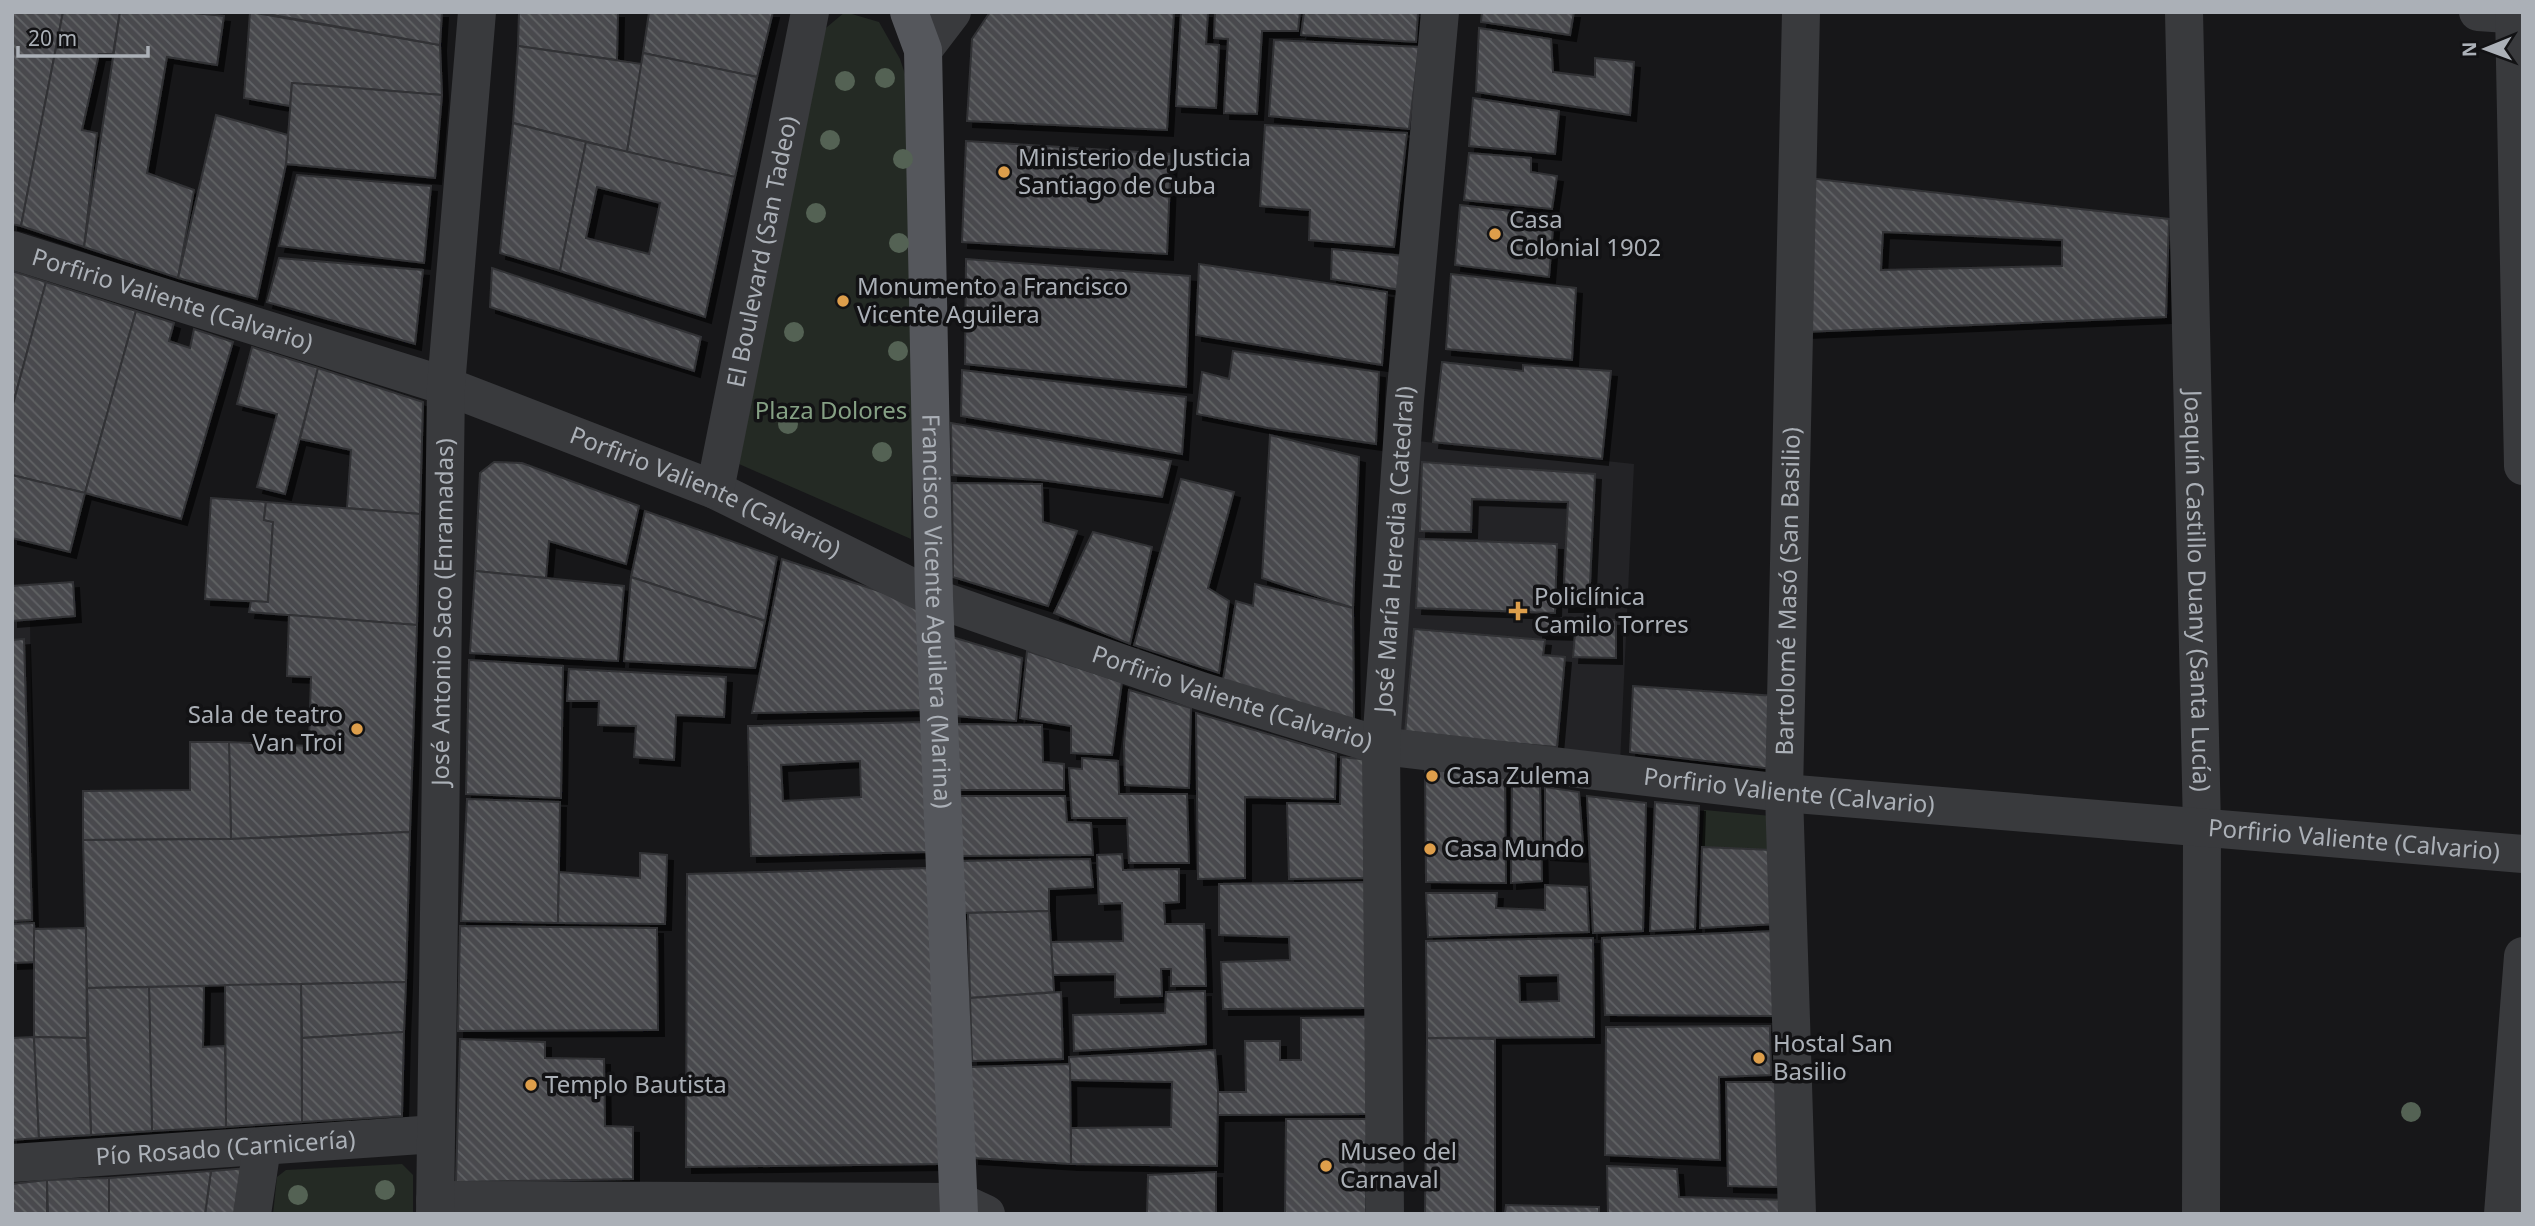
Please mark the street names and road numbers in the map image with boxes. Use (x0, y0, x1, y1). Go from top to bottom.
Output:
street label: El Boulevard (San Tadeo) (718, 113, 804, 390)
street label: Porfirio Valiente (Calvario) (28, 239, 317, 358)
street label: José María Heredia (Catedral) (1365, 384, 1421, 716)
street label: Joaquín Castillo Duany (Santa Lucía) (2177, 388, 2219, 792)
street label: Francisco Vicente Aguilera (Marina) (915, 414, 961, 809)
street label: Porfirio Valiente (Calvario) (565, 417, 847, 565)
street label: Bartolomé Masó (San Basilio) (1767, 427, 1807, 756)
street label: José Antonio Saco (Enramadas) (423, 438, 460, 788)
street label: Porfirio Valiente (Calvario) (1088, 636, 1377, 757)
street label: Porfirio Valiente (Calvario) (1642, 759, 1936, 820)
street label: Porfirio Valiente (Calvario) (2207, 810, 2501, 867)
street label: Pío Rosado (Carnicería) (94, 1122, 356, 1172)

